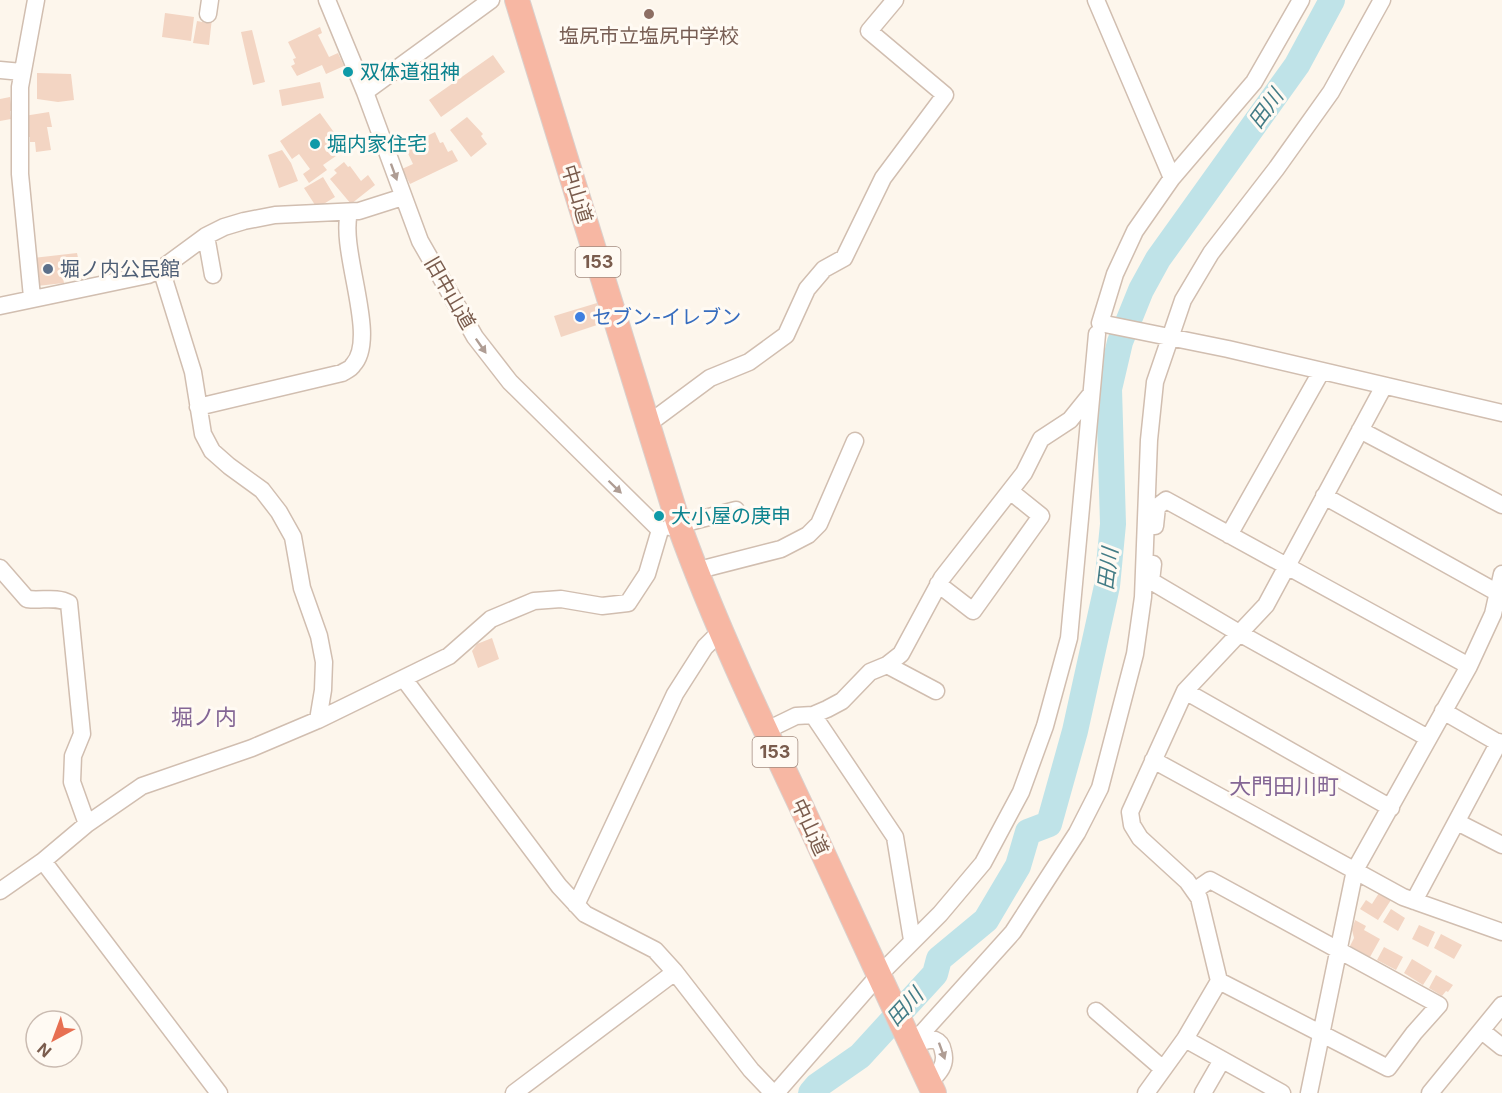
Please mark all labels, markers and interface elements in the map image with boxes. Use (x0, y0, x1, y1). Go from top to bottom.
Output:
marker: 塩尻市立塩尻中学校 (642, 7, 656, 21)
place label: 塩尻市立塩尻中学校 (559, 24, 739, 48)
place label: 双体道祖神 (360, 60, 460, 84)
marker: 双体道祖神 (341, 65, 355, 79)
water label: 田川 (1243, 83, 1289, 133)
place label: 堀内家住宅 (327, 132, 427, 156)
marker: 堀内家住宅 (308, 137, 322, 151)
street label: 中山道 (557, 162, 597, 226)
one-way arrow (390, 163, 400, 181)
road number: 153 (576, 247, 620, 277)
street label: 旧中山道 (420, 252, 480, 334)
place label: 堀ノ内公民館 (60, 257, 180, 281)
marker: 堀ノ内公民館 (41, 262, 55, 276)
place label: セブン-イレブン (592, 305, 741, 329)
marker: セブン-イレブン (573, 310, 587, 324)
one-way arrow (475, 337, 487, 353)
one-way arrow (608, 479, 622, 493)
place label: 大小屋の庚申 (671, 504, 791, 528)
marker: 大小屋の庚申 (652, 509, 666, 523)
water label: 田川 (1093, 545, 1123, 591)
district label: 堀ノ内 (171, 704, 237, 730)
road number: 153 (752, 737, 798, 767)
district label: 大門田川町 (1229, 773, 1339, 799)
street label: 中山道 (786, 795, 834, 859)
water label: 田川 (881, 981, 929, 1031)
north arrow (24, 1009, 84, 1069)
text: N (33, 1039, 55, 1062)
one-way arrow (937, 1043, 947, 1061)

